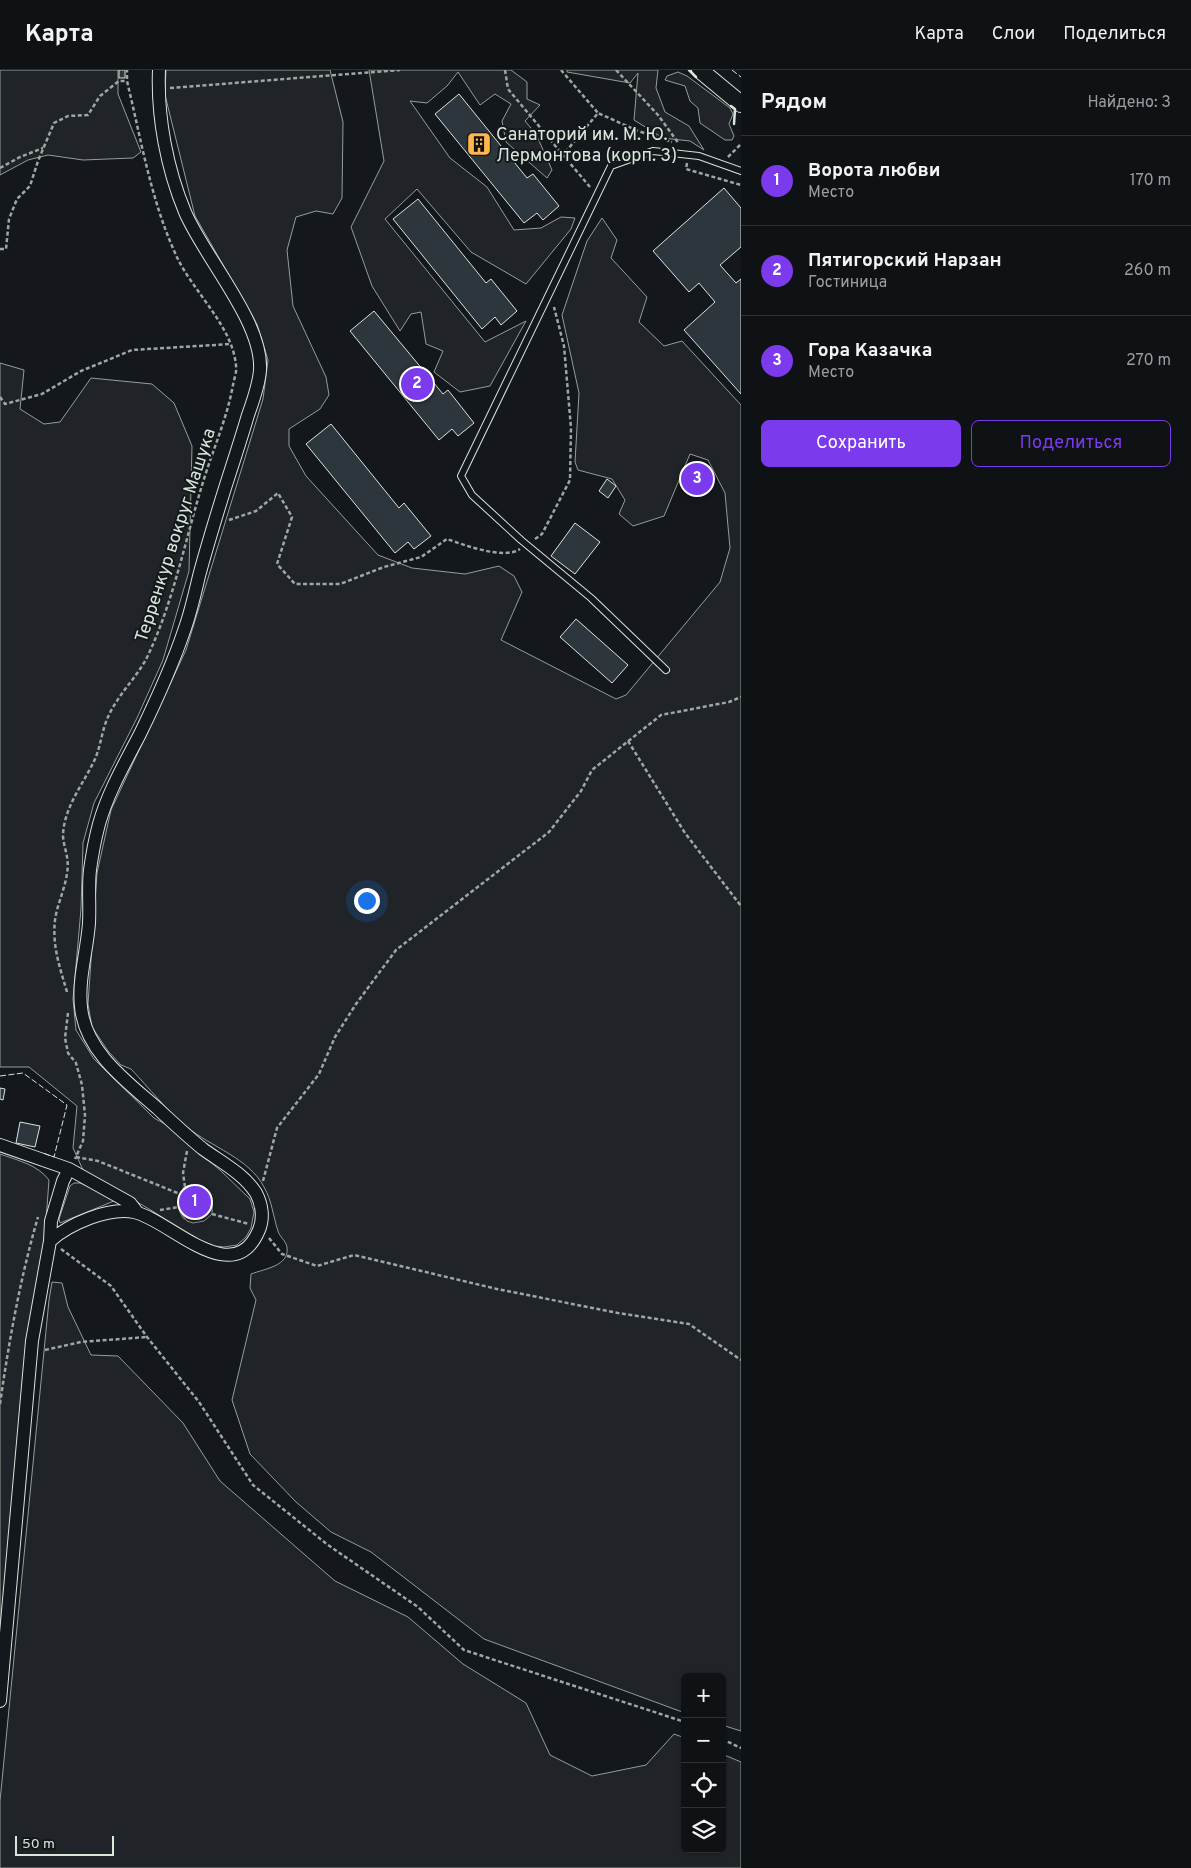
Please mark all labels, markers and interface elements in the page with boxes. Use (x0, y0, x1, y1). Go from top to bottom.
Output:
text: Карта (25, 20, 94, 50)
text: Карта (914, 23, 964, 46)
text: Слои (992, 23, 1035, 46)
text: Поделиться (1063, 23, 1166, 46)
text: Рядом (761, 89, 827, 116)
text: Найдено: 3 (1087, 93, 1171, 113)
place label: Санаторий им. М. Ю. Лермонтова (корп. 3) (496, 124, 677, 168)
building icon: Санаторий им. М. Ю. Лермонтова (корп. 3) (466, 131, 492, 157)
text: Ворота любви (808, 159, 940, 183)
text: 1 (774, 171, 780, 191)
text: 170 m (1130, 171, 1171, 191)
text: Место (808, 183, 854, 203)
text: Пятигорский Нарзан (808, 249, 1002, 273)
text: 2 (772, 261, 782, 281)
text: 260 m (1124, 261, 1171, 281)
text: Гостиница (808, 273, 887, 293)
text: Гора Казачка (808, 339, 932, 363)
text: 3 (772, 351, 782, 371)
text: 270 m (1126, 351, 1171, 371)
text: Место (808, 363, 854, 383)
pin: 2 (401, 365, 433, 403)
button: Сохранить (761, 420, 961, 467)
button: Поделиться (971, 420, 1171, 467)
street label: Терренкур вокруг Машука (131, 425, 222, 645)
pin: 3 (681, 460, 713, 498)
your location (354, 888, 380, 914)
pin: 1 (179, 1183, 211, 1221)
map controls (681, 1673, 726, 1853)
button: + (681, 1673, 726, 1718)
button: − (681, 1718, 726, 1763)
button: locate (681, 1763, 726, 1808)
button: layers (681, 1808, 726, 1853)
scale bar (15, 1833, 114, 1856)
text: 50 m (22, 1836, 55, 1853)

